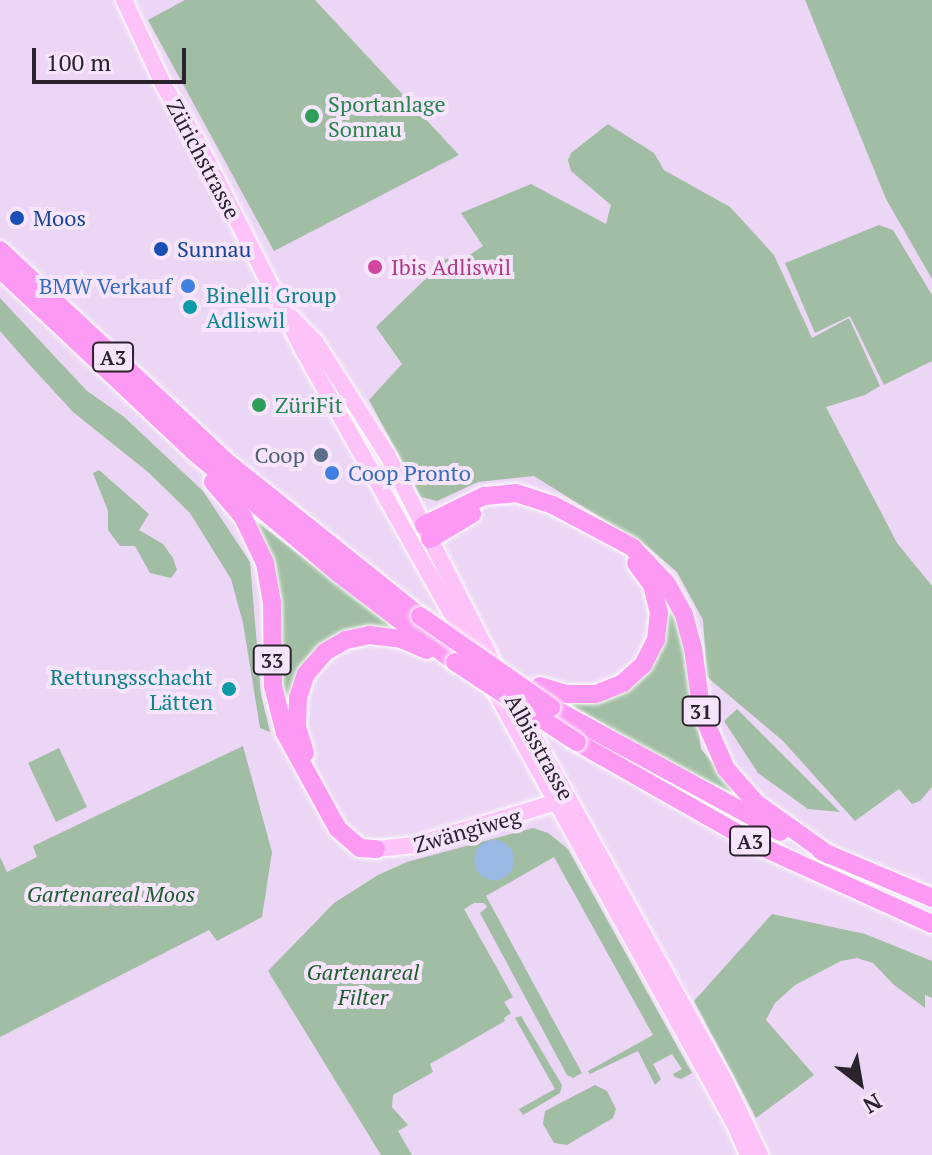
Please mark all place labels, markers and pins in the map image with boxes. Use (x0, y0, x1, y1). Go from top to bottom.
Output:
place label: Sportanlage Sonnau (328, 90, 446, 142)
marker: Sportanlage Sonnau (303, 107, 321, 125)
place label: Moos (33, 205, 86, 231)
marker: Moos (8, 209, 26, 227)
place label: Sunnau (177, 236, 251, 262)
marker: Sunnau (152, 240, 170, 258)
place label: Ibis Adliswil (391, 254, 511, 280)
marker: Ibis Adliswil (366, 258, 384, 276)
place label: BMW Verkauf (38, 273, 172, 299)
marker: BMW Verkauf (179, 277, 197, 295)
place label: Binelli Group Adliswil (206, 281, 336, 332)
marker: Binelli Group Adliswil (181, 298, 199, 316)
place label: ZüriFit (275, 392, 343, 418)
marker: ZüriFit (250, 396, 268, 414)
place label: Coop (255, 442, 305, 468)
marker: Coop (312, 446, 330, 464)
place label: Coop Pronto (348, 460, 471, 486)
marker: Coop Pronto (323, 464, 341, 482)
place label: Rettungsschacht Lätten (50, 663, 213, 714)
marker: Rettungsschacht Lätten (220, 680, 238, 698)

